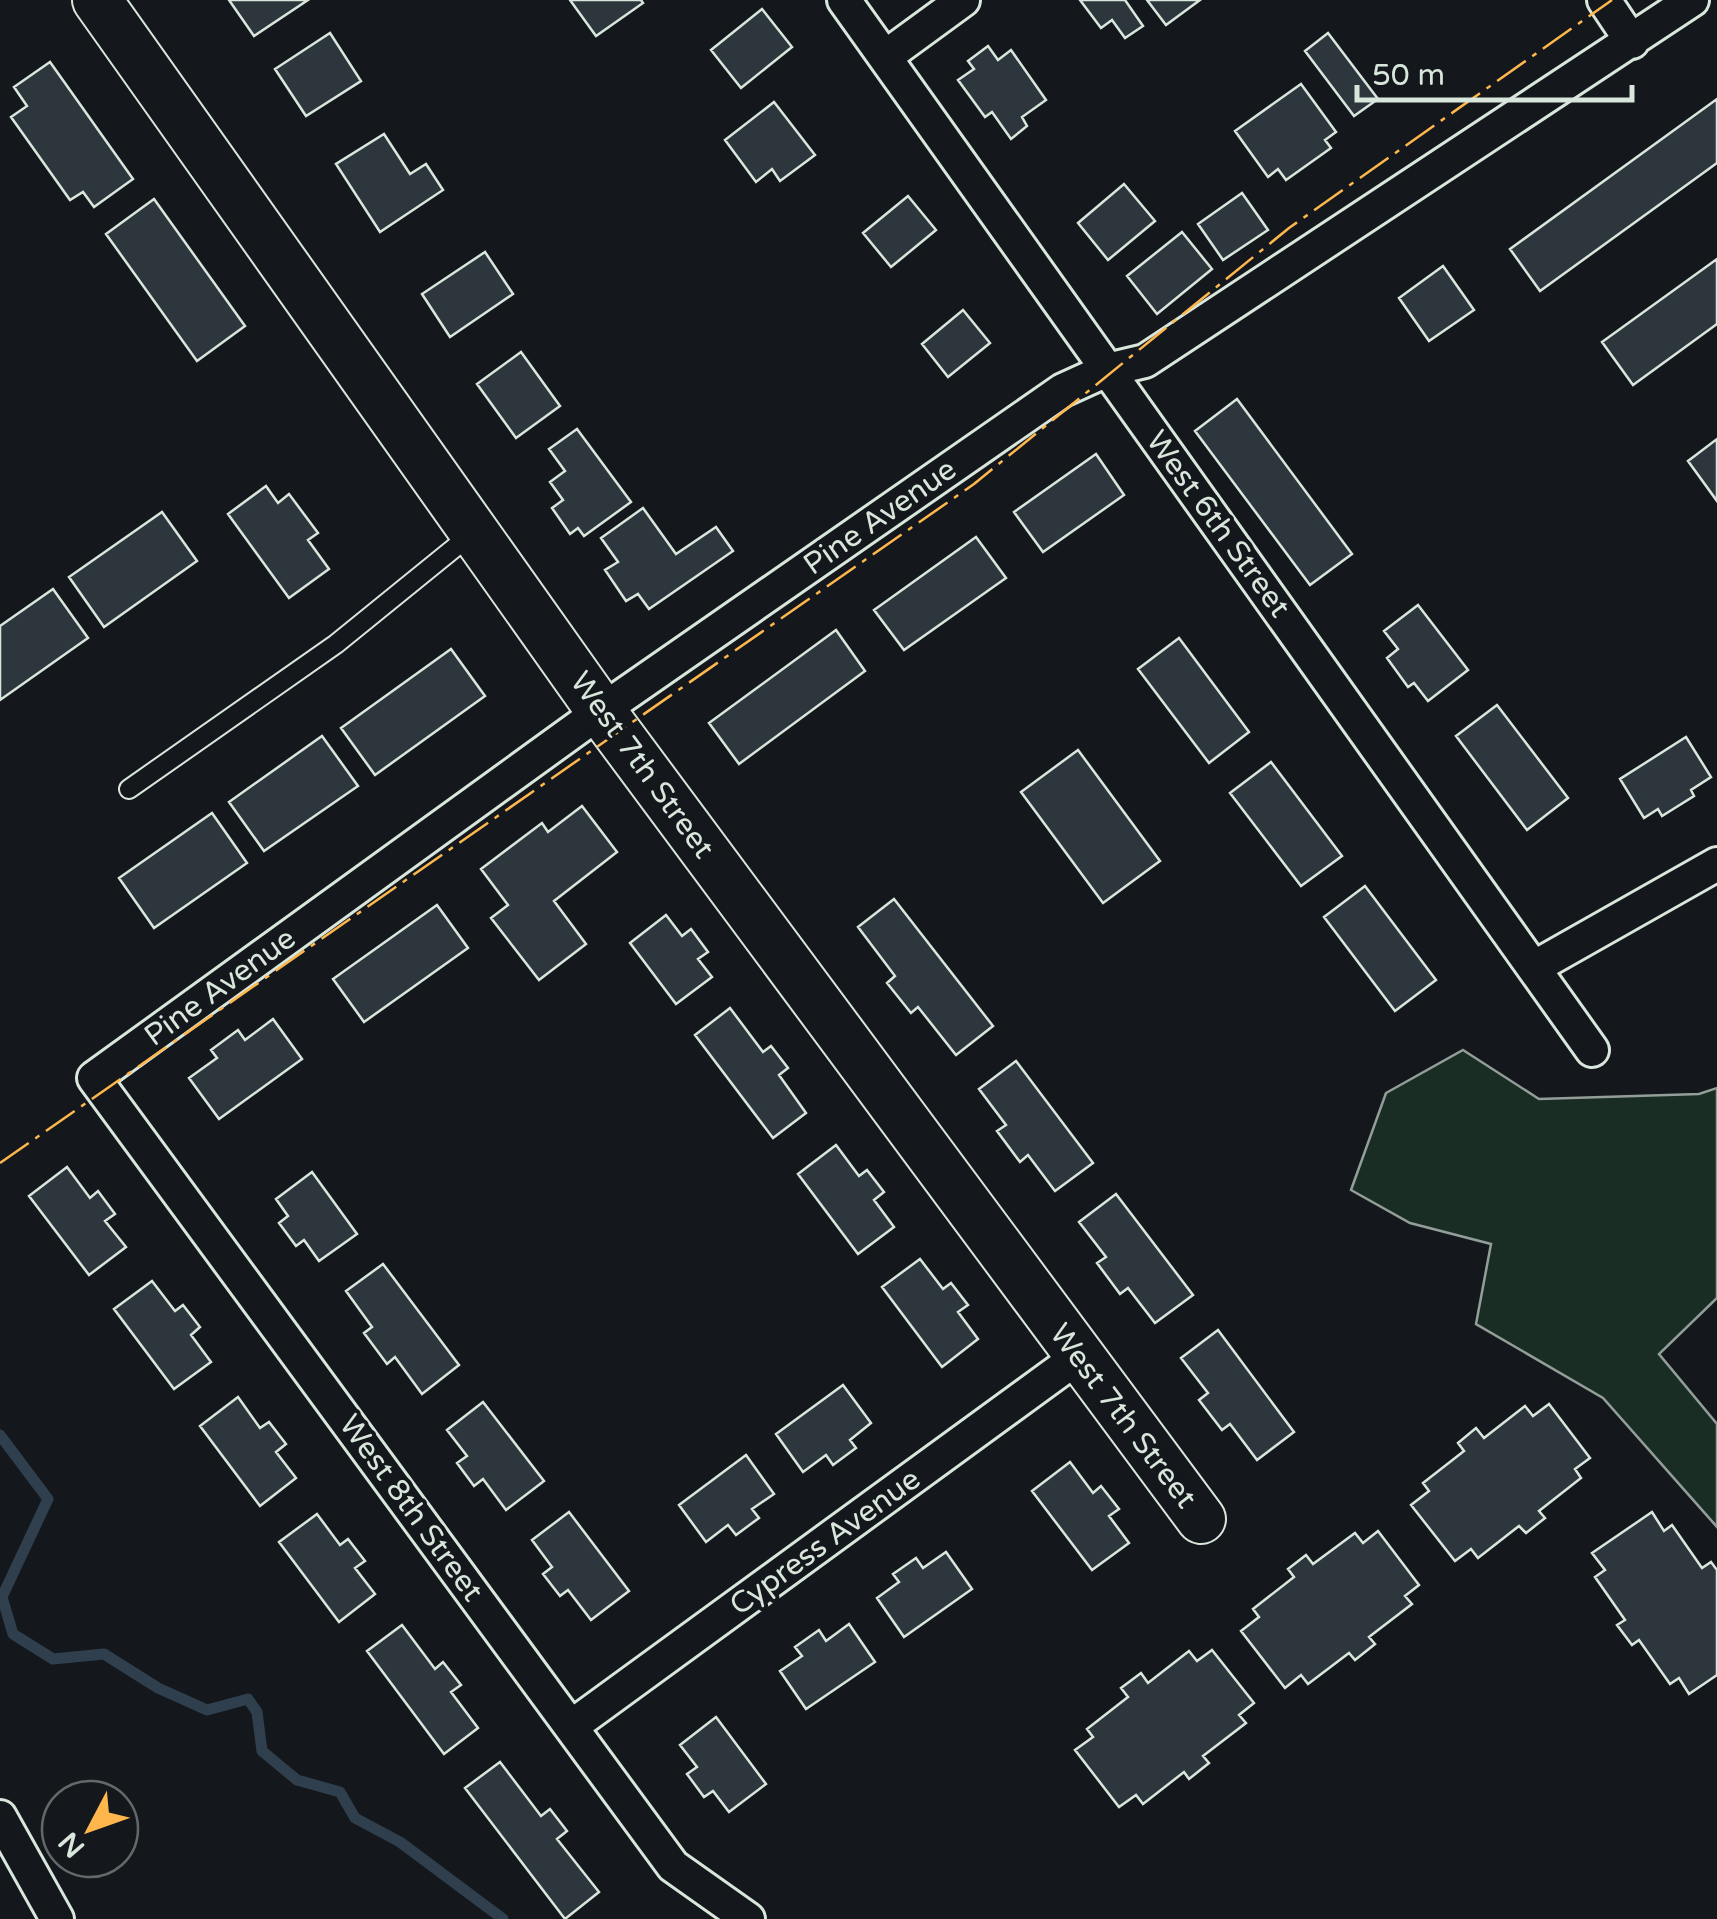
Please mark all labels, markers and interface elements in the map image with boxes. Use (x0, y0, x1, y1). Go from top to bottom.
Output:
scale bar (1357, 40, 1632, 102)
text: 50 m (1372, 57, 1445, 94)
street label: West 6th Street (1138, 423, 1298, 625)
street label: Pine Avenue (797, 451, 963, 583)
street label: West 7th Street (562, 664, 722, 866)
street label: Pine Avenue (137, 920, 303, 1054)
street label: West 7th Street (1042, 1316, 1204, 1516)
street label: West 8th Street (331, 1407, 491, 1609)
street label: Cypress Avenue (723, 1460, 927, 1624)
north arrow (40, 1779, 140, 1879)
text: N (52, 1825, 92, 1864)

